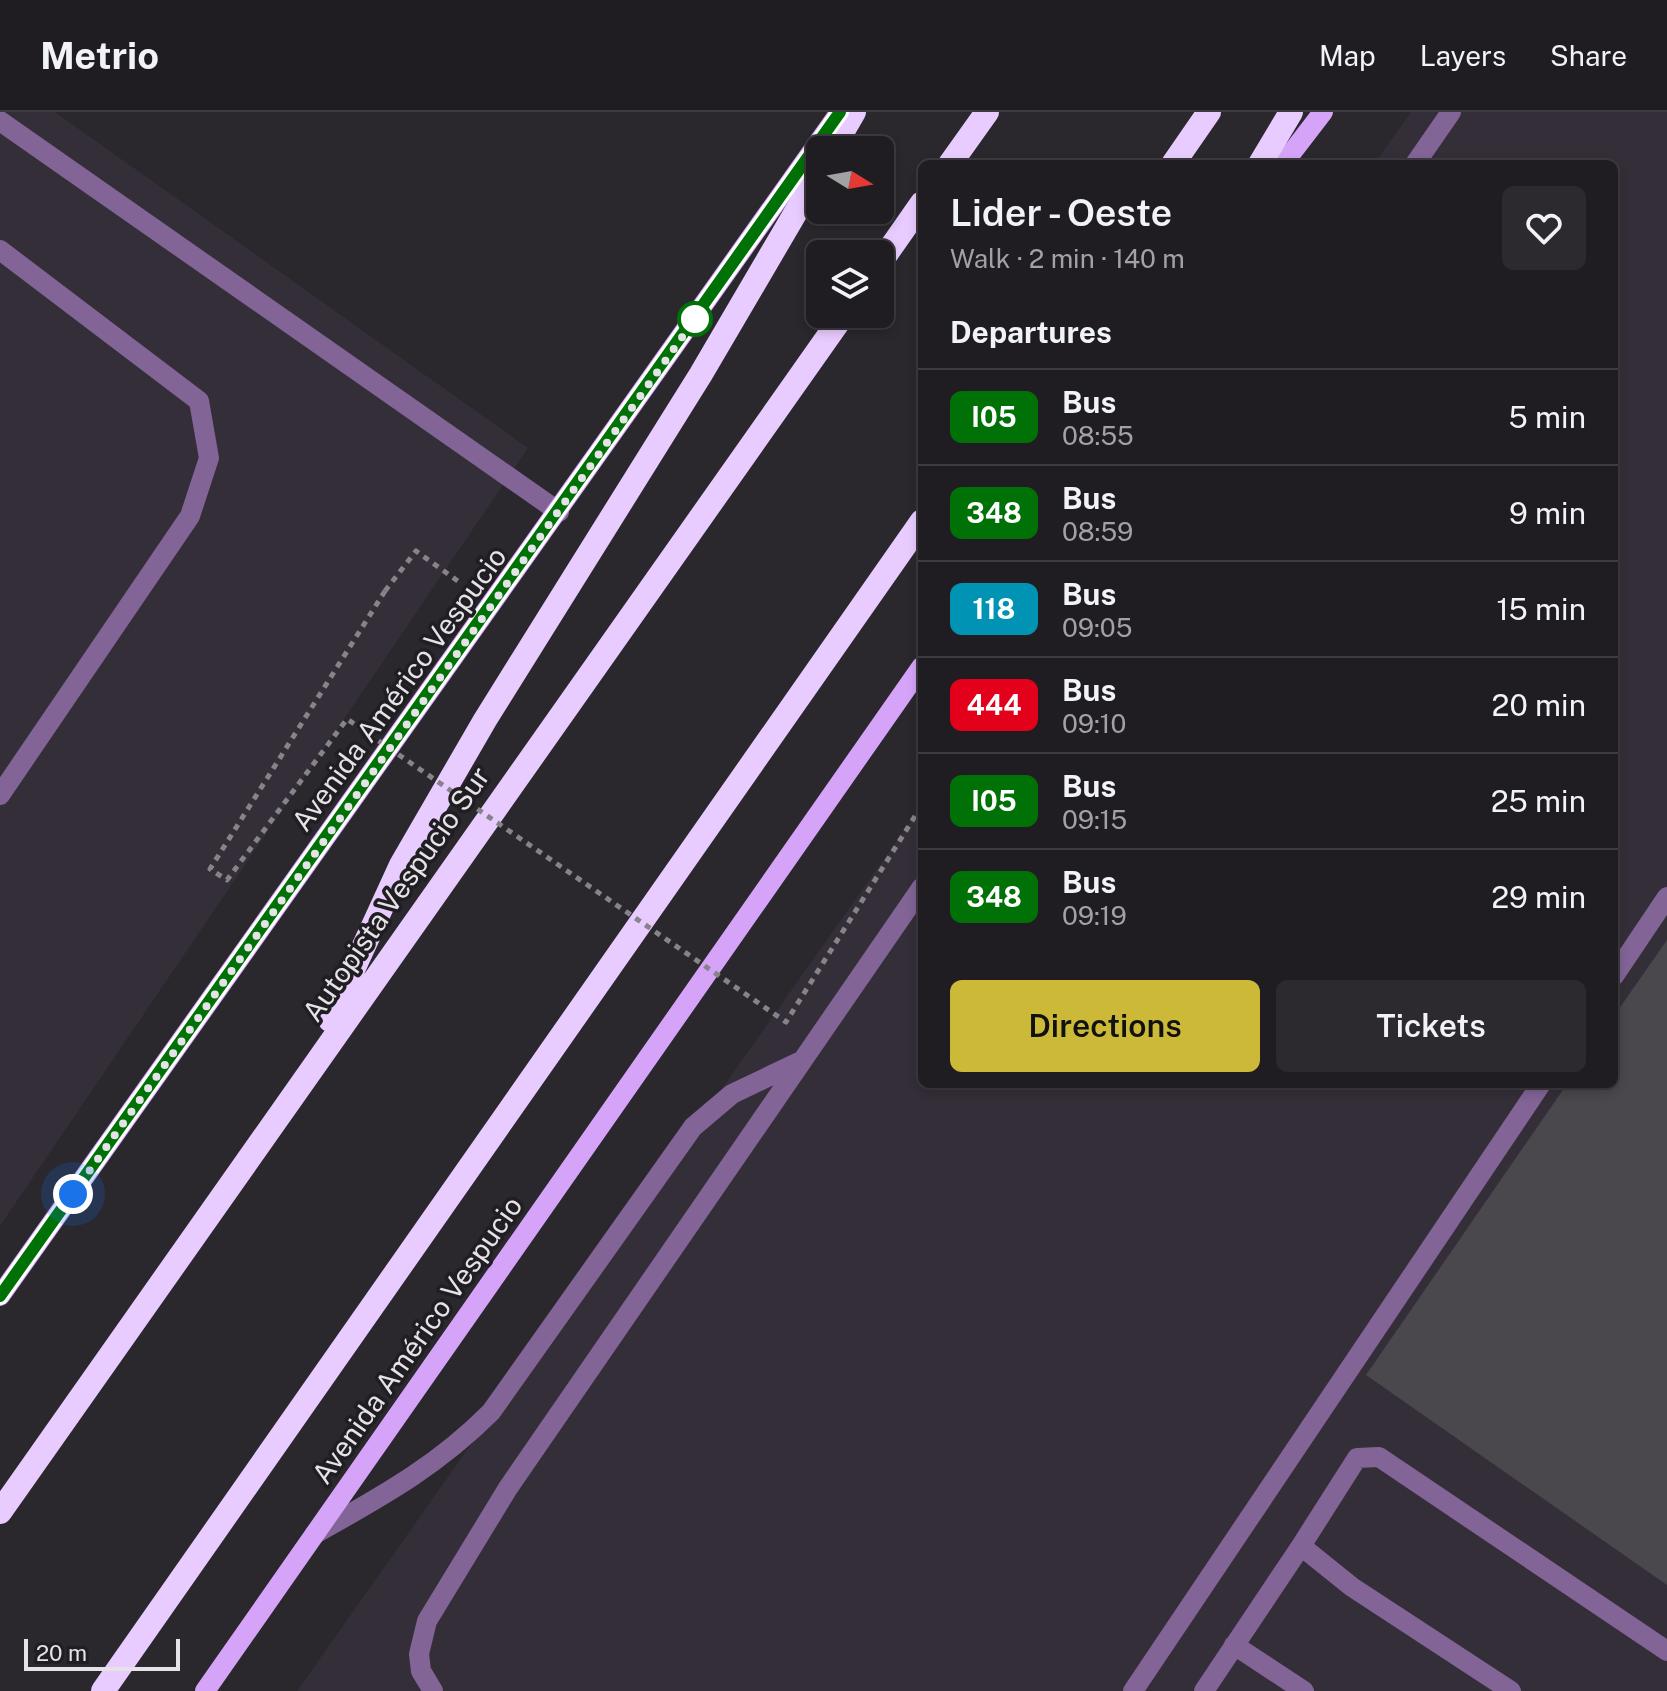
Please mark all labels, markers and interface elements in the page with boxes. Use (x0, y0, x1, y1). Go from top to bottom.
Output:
text: Metrio (40, 33, 159, 78)
text: Map (1319, 39, 1376, 72)
text: Layers (1420, 39, 1506, 72)
text: Share (1550, 39, 1627, 72)
north arrow (806, 136, 894, 224)
map controls (806, 136, 894, 328)
button: heart (1502, 186, 1586, 270)
text: Lider - Oeste (950, 190, 1172, 235)
button: layers (806, 240, 894, 328)
text: Walk · 2 min · 140 m (950, 243, 1185, 274)
unlabelled marker (678, 302, 712, 336)
text: Departures (950, 314, 1112, 350)
text: Bus (1062, 384, 1116, 420)
text: 5 min (1509, 399, 1586, 435)
text: I05 (971, 400, 1017, 433)
text: 08:55 (1062, 420, 1134, 451)
text: Bus (1062, 480, 1116, 516)
text: 9 min (1509, 495, 1586, 531)
text: 348 (966, 496, 1022, 529)
text: 08:59 (1062, 516, 1133, 547)
street label: Avenida Américo Vespucio (284, 540, 513, 837)
text: Bus (1062, 576, 1116, 612)
text: 15 min (1496, 591, 1586, 627)
text: 118 (973, 592, 1015, 625)
text: 09:05 (1062, 612, 1132, 643)
text: Bus (1062, 672, 1116, 708)
text: 20 min (1492, 687, 1586, 723)
text: 444 (966, 688, 1022, 721)
text: 09:10 (1062, 708, 1126, 739)
street label: Autopista Vespucio Sur (295, 760, 496, 1027)
text: Bus (1062, 768, 1116, 804)
text: 25 min (1491, 783, 1586, 819)
text: I05 (971, 784, 1017, 817)
text: 09:15 (1062, 804, 1127, 835)
text: Bus (1062, 864, 1116, 900)
text: 29 min (1491, 879, 1586, 915)
text: 348 (966, 880, 1022, 913)
text: 09:19 (1062, 900, 1127, 931)
button: Directions (950, 980, 1260, 1072)
button: Tickets (1276, 980, 1586, 1072)
your location (53, 1174, 93, 1214)
street label: Avenida Américo Vespucio (305, 1190, 528, 1490)
scale bar (24, 1635, 180, 1671)
text: 20 m (36, 1640, 87, 1666)

